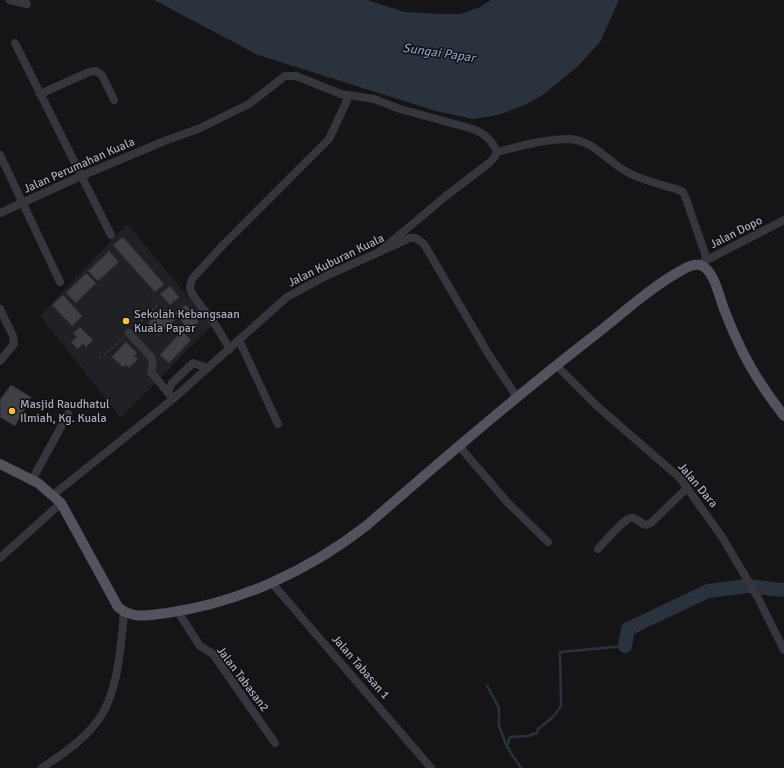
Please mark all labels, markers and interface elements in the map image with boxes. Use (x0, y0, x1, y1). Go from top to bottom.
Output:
water label: Sungai Papar (401, 40, 478, 66)
street label: Jalan Perumahan Kuala (21, 134, 137, 197)
street label: Jalan Dopo (708, 213, 765, 252)
street label: Jalan Kuburan Kuala (286, 231, 387, 290)
place label: Sekolah Kebangsaan Kuala Papar (134, 307, 240, 336)
marker: Sekolah Kebangsaan Kuala Papar (121, 316, 131, 326)
place label: Masjid Raudhatul Ilmiah, Kg. Kuala (20, 397, 110, 426)
marker: Masjid Raudhatul Ilmiah, Kg. Kuala (7, 406, 17, 416)
street label: Jalan Dara (674, 460, 721, 511)
street label: Jalan Tabasan 1 (329, 632, 393, 703)
street label: Jalan Tabasan2 (213, 644, 272, 715)

